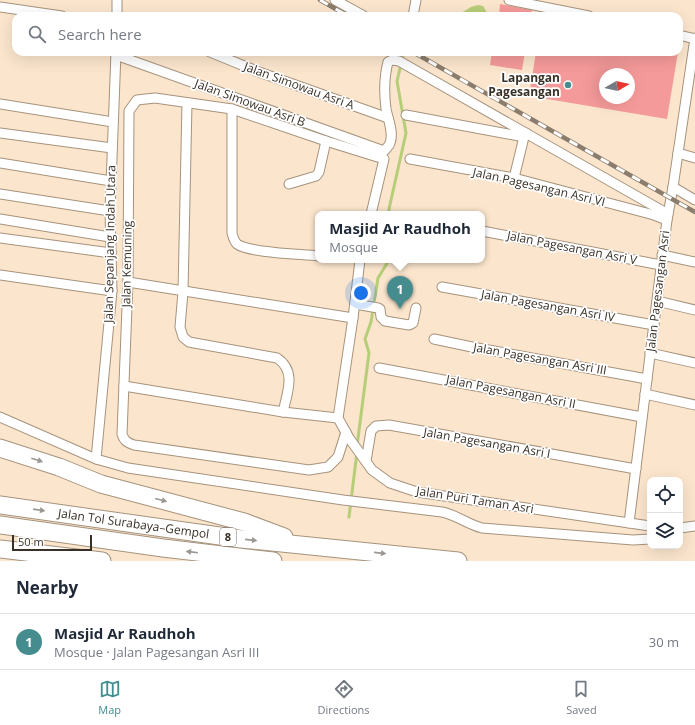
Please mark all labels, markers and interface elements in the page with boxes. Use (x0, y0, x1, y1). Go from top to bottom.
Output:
search box (12, 12, 683, 56)
icon: search (26, 23, 48, 45)
text: Search here (58, 24, 142, 44)
street label: Jalan Simowau Asri A (241, 57, 357, 114)
north arrow (599, 68, 635, 104)
place label: Lapangan Pagesangan (488, 69, 560, 100)
street label: Jalan Simowau Asri B (192, 74, 308, 131)
marker: Lapangan Pagesangan (563, 80, 573, 90)
street label: Jalan Pagesangan Asri VI (470, 163, 607, 210)
street label: Jalan Sepanjang Indah Utara (100, 165, 119, 324)
popup (315, 211, 485, 263)
text: Masjid Ar Raudhoh (329, 218, 471, 238)
street label: Jalan Kemuning (117, 220, 136, 309)
street label: Jalan Pagesangan Asri V (505, 226, 639, 269)
street label: Jalan Pagesangan Asri (642, 229, 673, 353)
text: Mosque (329, 238, 378, 256)
pin: 1 (387, 276, 413, 309)
your location (351, 283, 371, 303)
street label: Jalan Pagesangan Asri IV (479, 285, 617, 326)
street label: Jalan Pagesangan Asri III (471, 338, 608, 379)
street label: Jalan Pagesangan Asri II (444, 370, 577, 412)
street label: Jalan Pagesangan Asri I (421, 423, 552, 462)
one-way arrow (31, 457, 43, 463)
map controls (647, 477, 683, 549)
button: locate (647, 477, 683, 513)
street label: Jalan Puri Taman Asri (414, 482, 535, 517)
one-way arrow (155, 497, 167, 503)
street label: Jalan Tol Surabaya–Gempol (56, 504, 210, 542)
one-way arrow (33, 507, 45, 513)
button: layers (647, 513, 683, 549)
road number: 8 (220, 528, 236, 546)
scale bar (12, 533, 92, 552)
text: 50 m (18, 534, 44, 549)
one-way arrow (245, 536, 257, 543)
one-way arrow (186, 549, 198, 555)
one-way arrow (374, 550, 386, 557)
text: Nearby (16, 576, 78, 599)
text: Masjid Ar Raudhoh (54, 623, 196, 643)
text: 1 (25, 633, 33, 651)
text: 30 m (649, 633, 679, 651)
text: Mosque · Jalan Pagesangan Asri III (54, 643, 259, 661)
tab: Map (98, 678, 121, 717)
tab: Directions (318, 678, 370, 717)
tab: Saved (566, 678, 597, 717)

